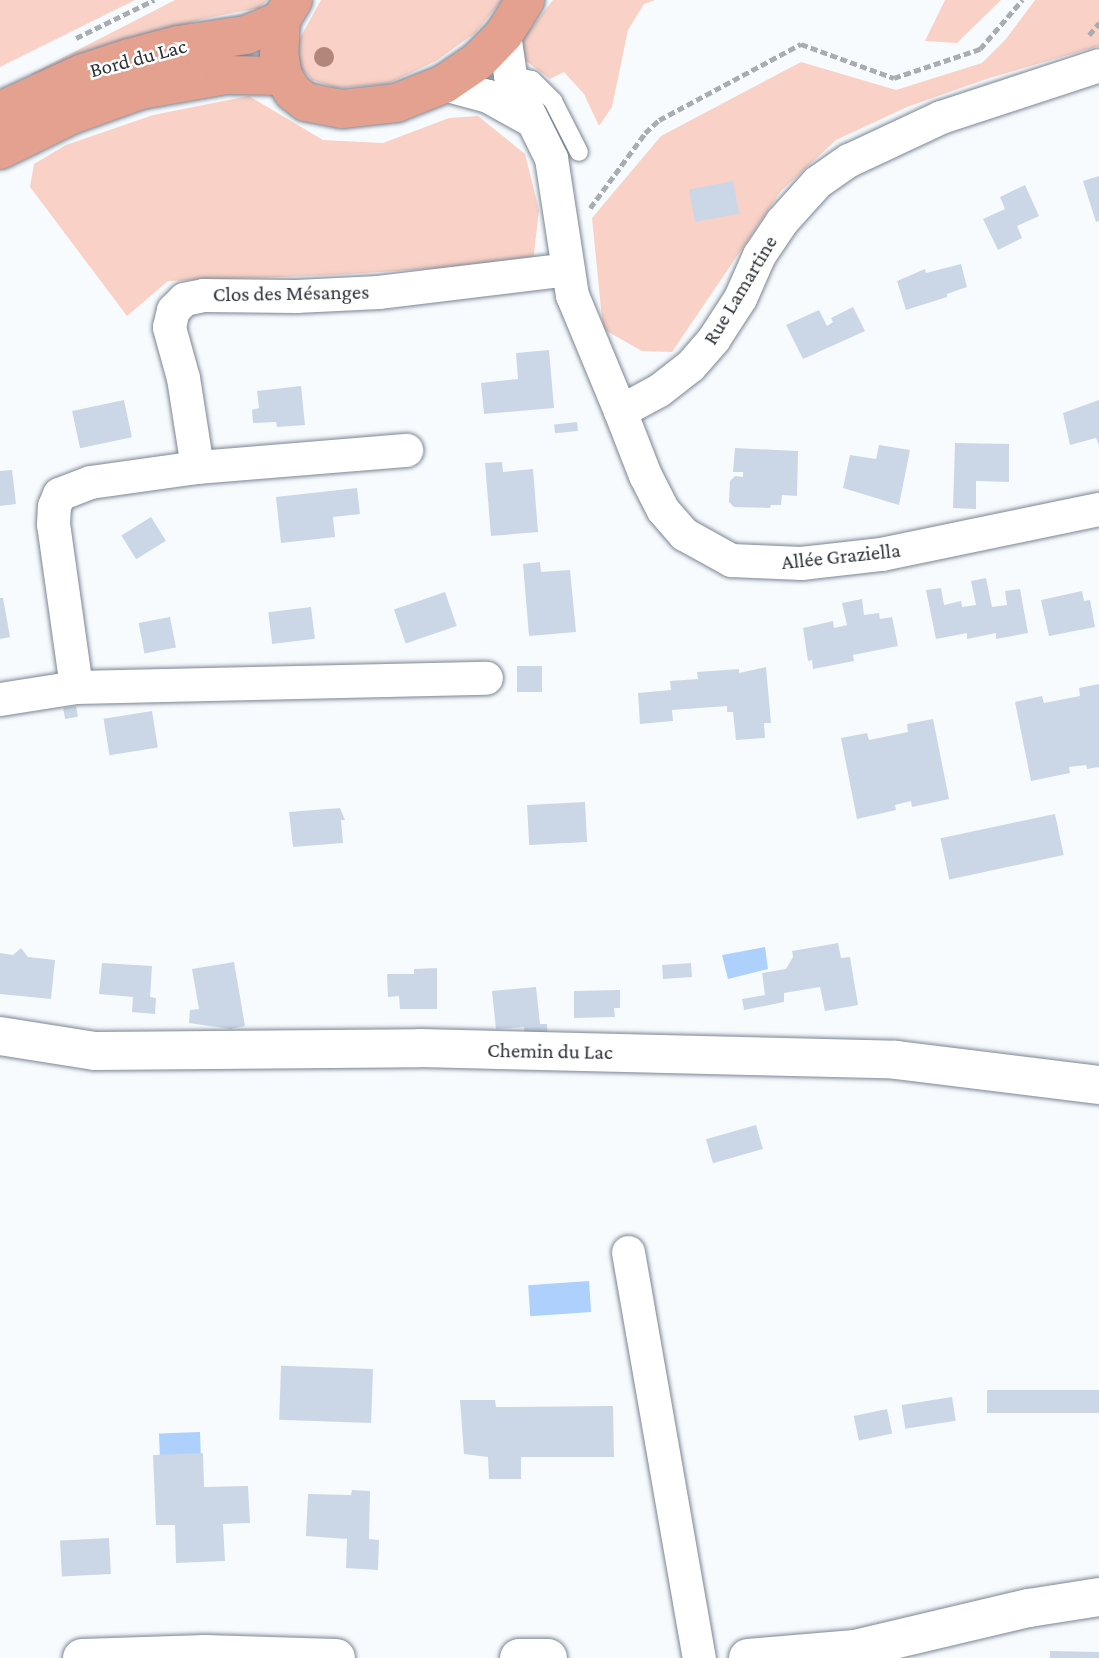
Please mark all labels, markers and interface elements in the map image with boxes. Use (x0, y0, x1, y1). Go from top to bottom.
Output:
street label: Bord du Lac (87, 33, 189, 83)
street label: Rue Lamartine (698, 231, 782, 349)
street label: Clos des Mésanges (213, 279, 369, 307)
street label: Allée Graziella (780, 537, 902, 575)
street label: Chemin du Lac (487, 1037, 613, 1065)

